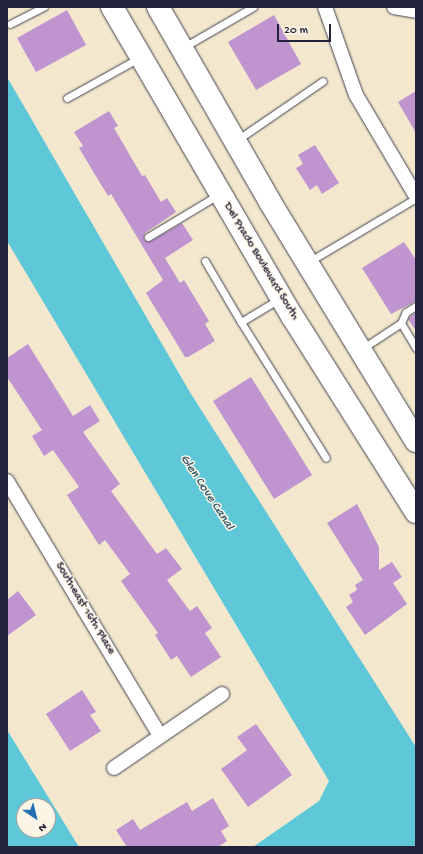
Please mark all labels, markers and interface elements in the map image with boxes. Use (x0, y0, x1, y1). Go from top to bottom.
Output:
scale bar (279, 16, 333, 42)
text: 20 m (284, 24, 308, 38)
street label: Del Prado Boulevard South (219, 201, 301, 323)
water label: Glen Cove Canal (176, 452, 236, 534)
street label: Southeast 16th Place (51, 560, 117, 658)
north arrow (16, 798, 56, 838)
text: N (36, 820, 49, 834)

